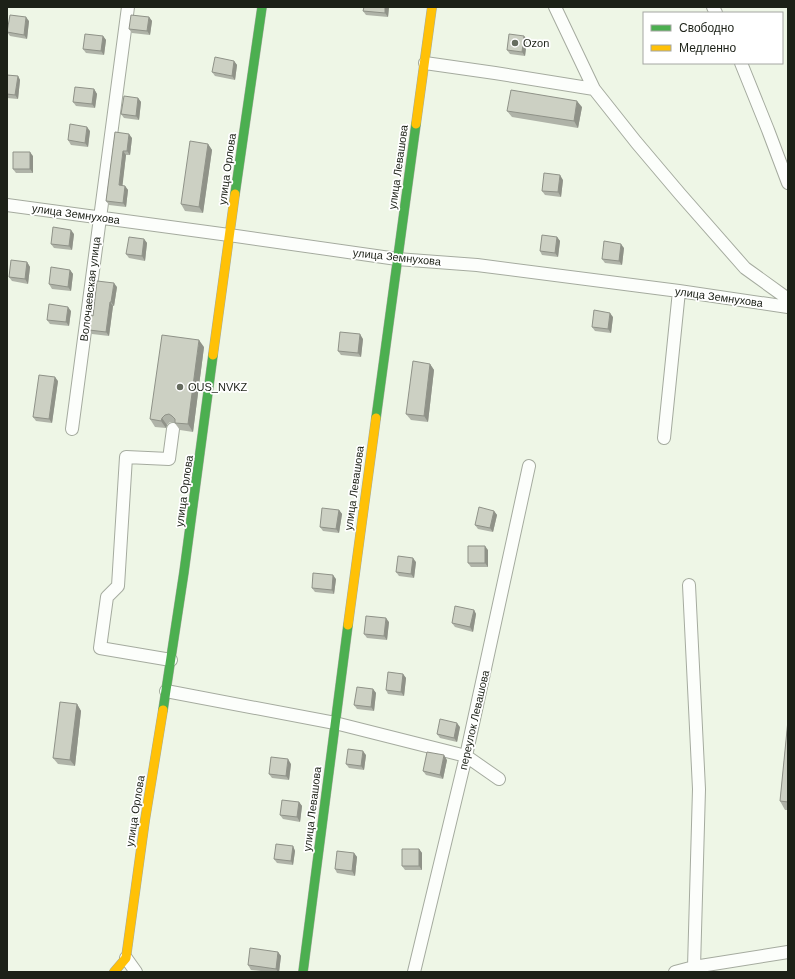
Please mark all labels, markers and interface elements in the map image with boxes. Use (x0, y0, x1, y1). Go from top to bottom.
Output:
legend (643, 12, 783, 64)
text: Свободно (679, 21, 734, 35)
place label: Ozon (523, 37, 549, 49)
marker: Ozon (510, 38, 520, 48)
text: Медленно (679, 41, 736, 55)
street label: улица Левашова (386, 123, 410, 210)
street label: улица Орлова (216, 132, 238, 206)
street label: улица Земнухова (31, 202, 122, 226)
street label: Волочаевская улица (78, 235, 102, 342)
street label: улица Земнухова (352, 246, 443, 268)
street label: улица Земнухова (674, 285, 765, 309)
place label: OUS_NVKZ (188, 381, 248, 393)
marker: OUS_NVKZ (175, 382, 185, 392)
street label: улица Левашова (342, 444, 366, 531)
street label: улица Орлова (173, 454, 195, 528)
street label: переулок Левашова (457, 668, 492, 771)
street label: улица Левашова (301, 765, 323, 852)
street label: улица Орлова (123, 774, 147, 848)

